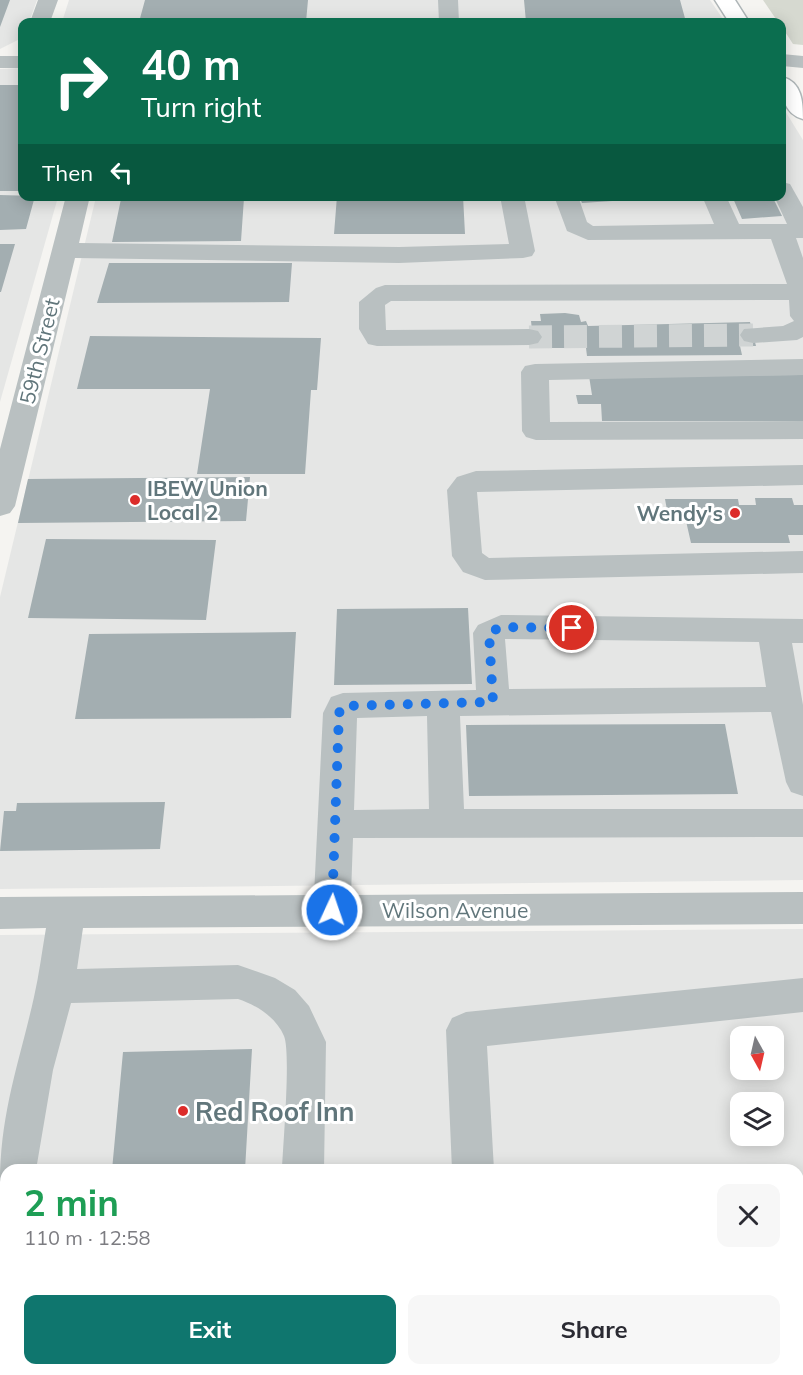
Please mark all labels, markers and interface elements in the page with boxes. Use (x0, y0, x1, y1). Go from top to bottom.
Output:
text: 40 m (141, 38, 241, 91)
icon: right (42, 42, 120, 120)
text: Turn right (141, 90, 261, 124)
icon: left (105, 156, 138, 189)
text: Then (42, 159, 93, 187)
street label: 59th Street (13, 295, 65, 407)
place label: IBEW Union Local 2 (147, 475, 268, 525)
marker: IBEW Union Local 2 (128, 493, 142, 507)
place label: Wendy's (637, 500, 723, 526)
marker: Wendy's (728, 506, 742, 520)
pin (546, 602, 597, 653)
icon: arrive (555, 611, 588, 644)
position arrow (300, 878, 364, 942)
street label: Wilson Avenue (382, 897, 528, 923)
north arrow (730, 1026, 784, 1080)
map controls (730, 1026, 784, 1146)
button: layers (730, 1092, 784, 1146)
place label: Red Roof Inn (195, 1095, 354, 1128)
marker: Red Roof Inn (176, 1104, 190, 1118)
text: 2 min (24, 1180, 119, 1225)
button: close (717, 1184, 780, 1247)
text: 110 m · 12:58 (24, 1225, 150, 1250)
button: Exit (24, 1295, 396, 1364)
button: Share (408, 1295, 780, 1364)

